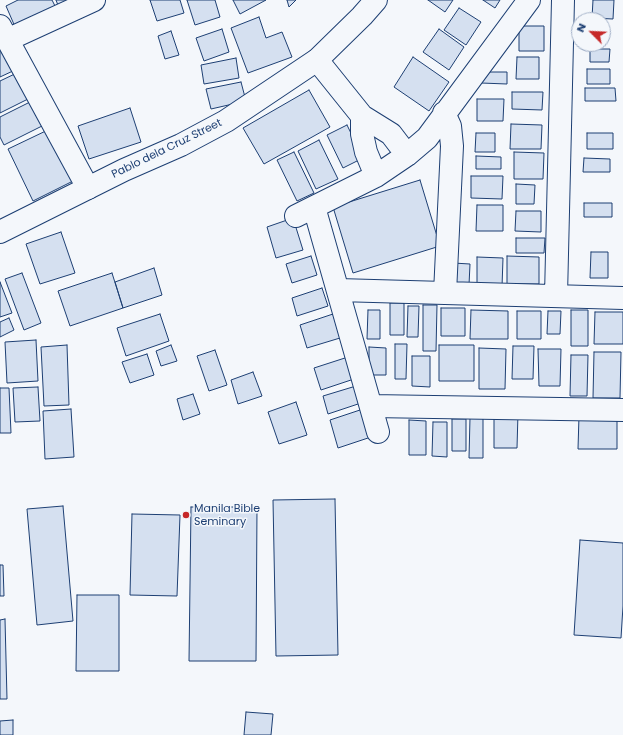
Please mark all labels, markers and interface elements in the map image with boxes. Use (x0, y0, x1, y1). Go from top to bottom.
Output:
north arrow (571, 12, 611, 52)
text: N (572, 20, 590, 35)
street label: Pablo dela Cruz Street (110, 117, 224, 181)
place label: Manila Bible Seminary (194, 502, 260, 528)
marker: Manila Bible Seminary (181, 510, 191, 520)

